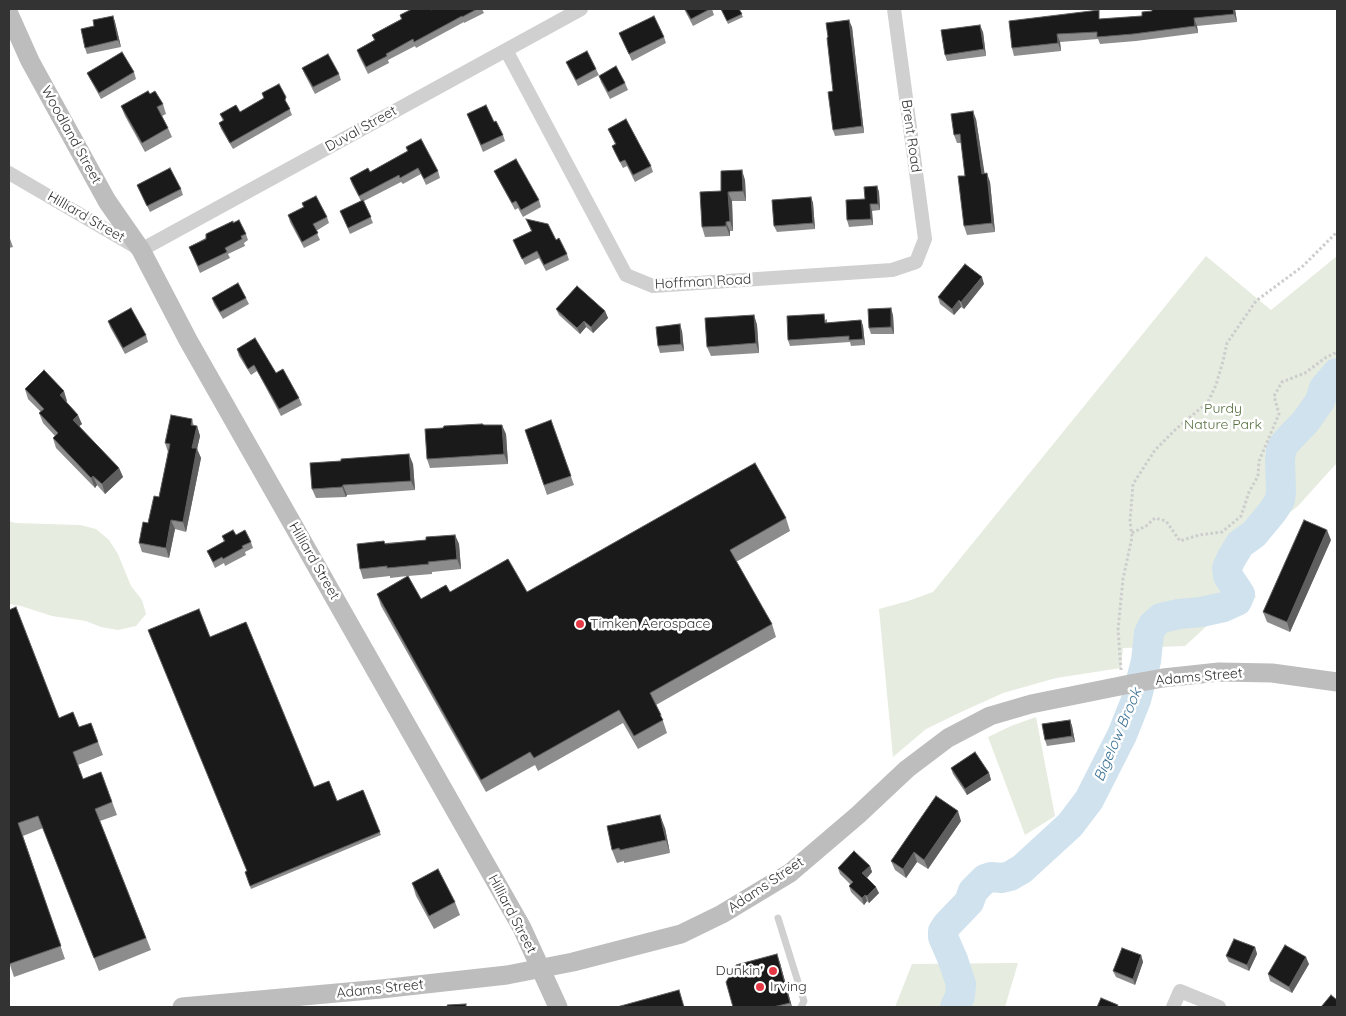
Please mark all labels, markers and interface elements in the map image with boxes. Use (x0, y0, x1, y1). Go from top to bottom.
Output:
street label: Woodland Street (37, 83, 105, 187)
street label: Brent Road (898, 98, 924, 174)
street label: Duval Street (322, 102, 400, 156)
street label: Hilliard Street (44, 188, 128, 246)
street label: Hoffman Road (654, 271, 752, 293)
park label: Purdy Nature Park (1184, 401, 1262, 434)
street label: Hilliard Street (285, 519, 343, 603)
place label: Timken Aerospace (590, 616, 710, 632)
marker: Timken Aerospace (574, 618, 586, 630)
street label: Adams Street (1155, 665, 1243, 689)
water label: Bigelow Brook (1090, 686, 1146, 784)
street label: Adams Street (725, 854, 807, 916)
street label: Hilliard Street (484, 872, 540, 956)
place label: Dunkin' (716, 963, 763, 979)
marker: Dunkin' (767, 965, 779, 977)
street label: Adams Street (336, 976, 424, 1002)
place label: Irving (770, 979, 807, 995)
marker: Irving (754, 981, 766, 993)

